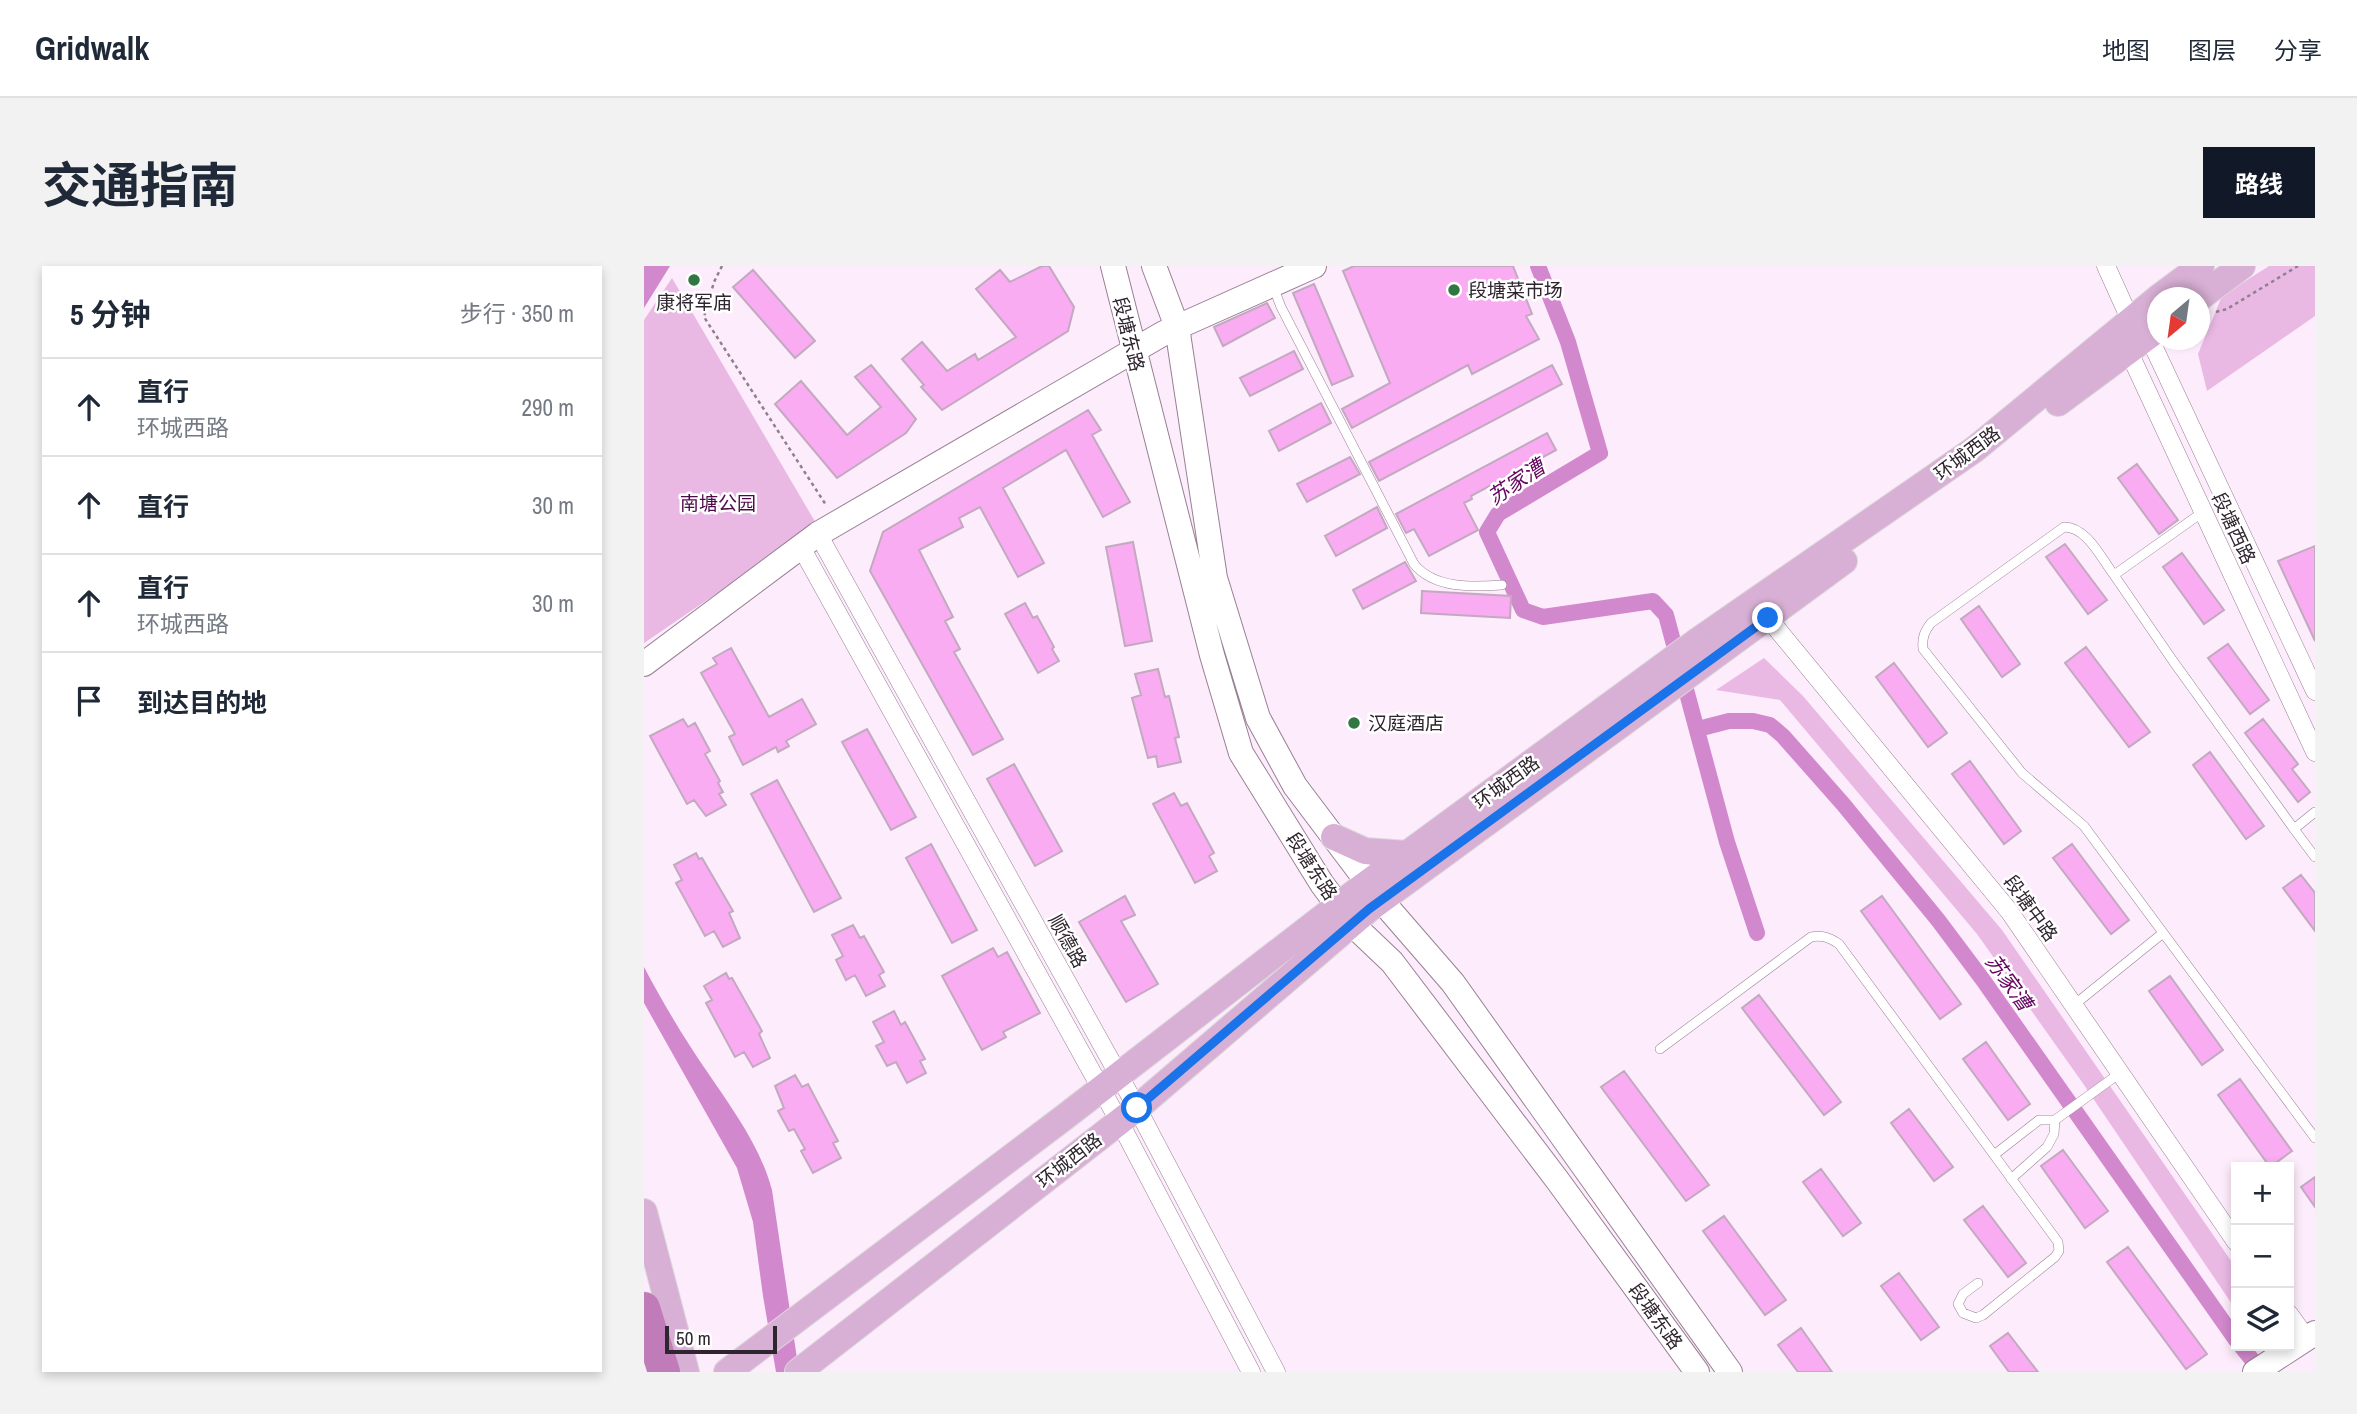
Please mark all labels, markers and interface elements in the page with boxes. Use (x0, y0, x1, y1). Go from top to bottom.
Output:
text: Gridwalk (35, 26, 149, 70)
text: 地图 (2102, 34, 2150, 66)
text: 图层 (2188, 34, 2236, 66)
text: 分享 (2274, 34, 2322, 66)
button: 路线 (2203, 147, 2315, 218)
text: 交通指南 (42, 152, 238, 218)
marker: 康将军庙 (686, 272, 702, 288)
place label: 段塘菜市场 (1468, 277, 1563, 303)
marker: 段塘菜市场 (1446, 282, 1462, 298)
north arrow (2147, 287, 2210, 350)
place label: 康将军庙 (656, 289, 732, 315)
text: 5 分钟 (70, 294, 151, 334)
street label: 段塘东路 (1107, 294, 1151, 374)
text: 步行 · 350 m (460, 298, 574, 329)
text: 直行 (137, 374, 189, 409)
icon: ahead (70, 388, 108, 426)
text: 290 m (522, 392, 574, 423)
text: 环城西路 (137, 412, 229, 443)
street label: 环城西路 (1929, 420, 2005, 486)
water label: 苏家漕 (1482, 450, 1554, 512)
icon: ahead (70, 486, 108, 524)
street label: 段塘西路 (2206, 488, 2262, 568)
text: 直行 (137, 489, 189, 524)
text: 30 m (532, 490, 574, 521)
park label: 南塘公园 (680, 490, 756, 516)
text: 直行 (137, 570, 189, 605)
icon: ahead (70, 584, 108, 622)
text: 30 m (532, 588, 574, 619)
route end (1752, 602, 1783, 633)
text: 环城西路 (137, 608, 229, 639)
icon: arrive (70, 682, 108, 720)
text: 到达目的地 (137, 685, 267, 720)
place label: 汉庭酒店 (1368, 710, 1444, 736)
marker: 汉庭酒店 (1346, 715, 1362, 731)
street label: 环城西路 (1468, 749, 1544, 815)
street label: 段塘东路 (1280, 827, 1344, 905)
street label: 段塘中路 (1998, 870, 2064, 946)
street label: 顺德路 (1043, 910, 1093, 972)
water label: 苏家漕 (1979, 948, 2042, 1019)
route start (1121, 1092, 1152, 1123)
street label: 环城西路 (1031, 1126, 1107, 1194)
map controls (2231, 1162, 2294, 1351)
button: + (2231, 1162, 2294, 1225)
button: − (2231, 1225, 2294, 1288)
street label: 段塘东路 (1623, 1278, 1689, 1354)
button: layers (2231, 1288, 2294, 1351)
scale bar (665, 1323, 777, 1355)
text: 50 m (676, 1325, 711, 1351)

